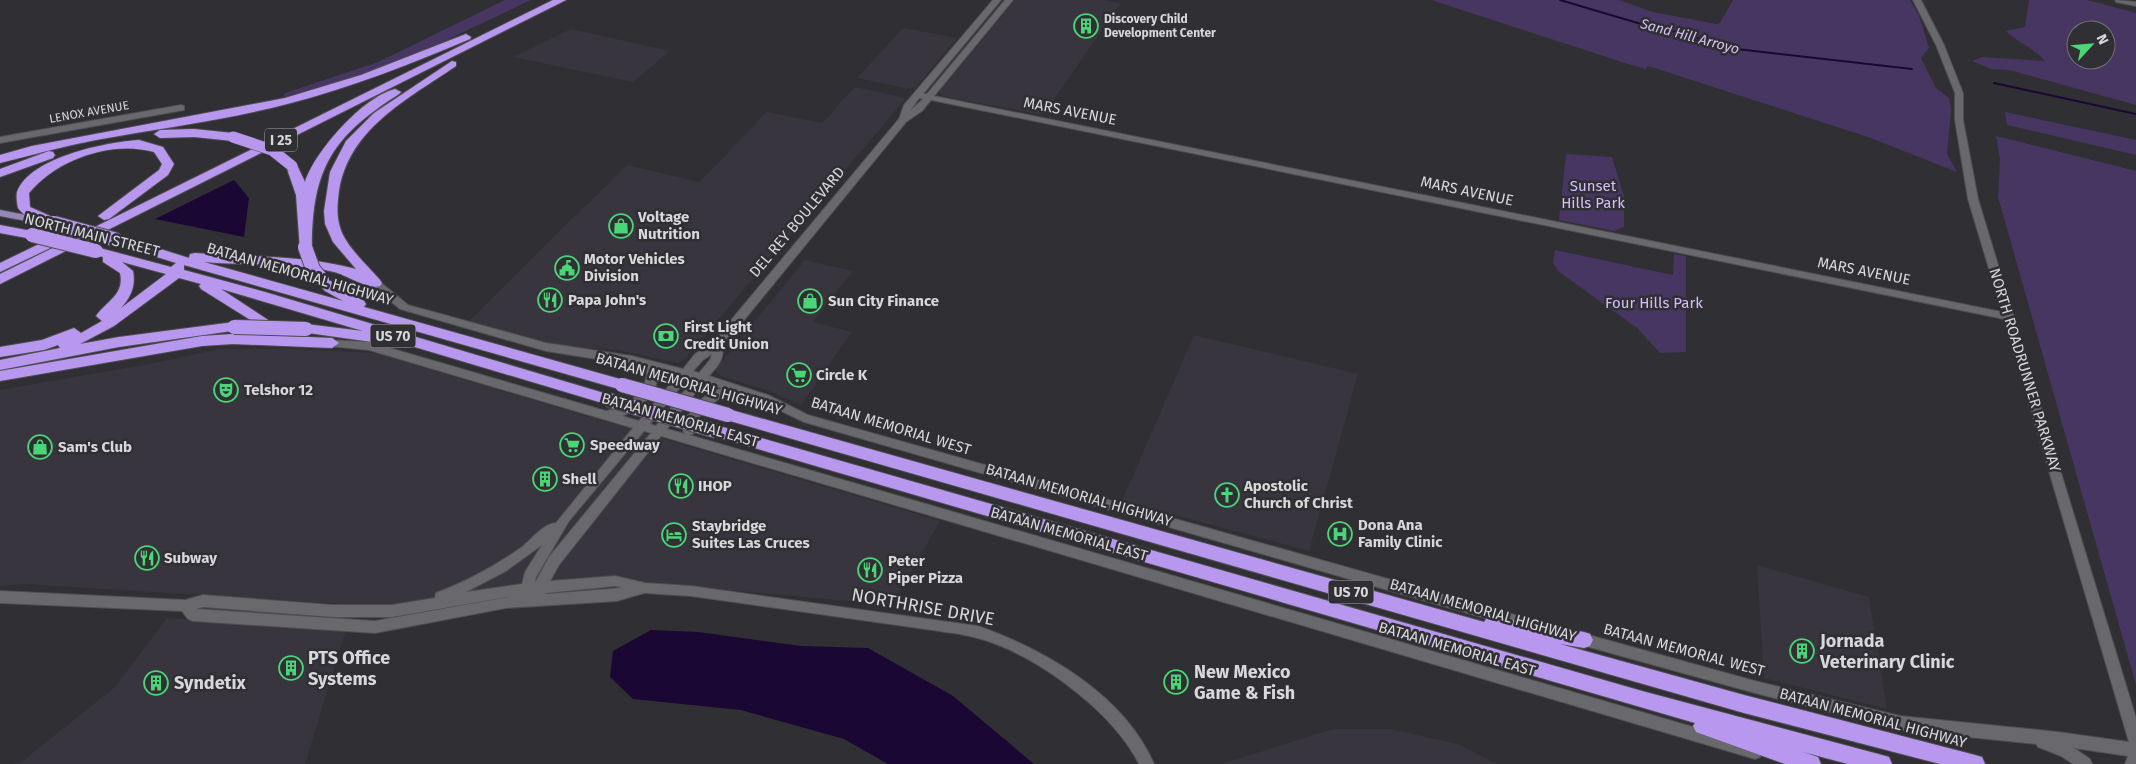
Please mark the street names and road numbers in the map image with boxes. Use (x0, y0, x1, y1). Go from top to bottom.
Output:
street label: MARS AVENUE (1022, 93, 1118, 129)
street label: LENOX AVENUE (48, 98, 130, 126)
road number: I 25 (265, 128, 297, 152)
street label: DEL REY BOULEVARD (746, 163, 848, 281)
street label: MARS AVENUE (1419, 172, 1515, 210)
street label: NORTH MAIN STREET (23, 209, 162, 261)
street label: BATAAN MEMORIAL HIGHWAY (205, 239, 396, 309)
street label: MARS AVENUE (1816, 253, 1912, 289)
street label: NORTH ROADRUNNER PARKWAY (1985, 266, 2065, 475)
road number: US 70 (370, 324, 416, 348)
street label: BATAAN MEMORIAL HIGHWAY (594, 349, 785, 419)
street label: BATAAN MEMORIAL EAST (599, 389, 761, 451)
street label: BATAAN MEMORIAL WEST (809, 393, 973, 459)
street label: BATAAN MEMORIAL HIGHWAY (984, 460, 1175, 530)
street label: BATAAN MEMORIAL EAST (988, 503, 1150, 565)
street label: BATAAN MEMORIAL HIGHWAY (1388, 575, 1579, 645)
road number: US 70 (1328, 580, 1374, 604)
street label: NORTHRISE DRIVE (850, 584, 996, 630)
street label: BATAAN MEMORIAL EAST (1376, 618, 1538, 680)
street label: BATAAN MEMORIAL WEST (1601, 620, 1767, 680)
street label: BATAAN MEMORIAL HIGHWAY (1777, 684, 1969, 752)

